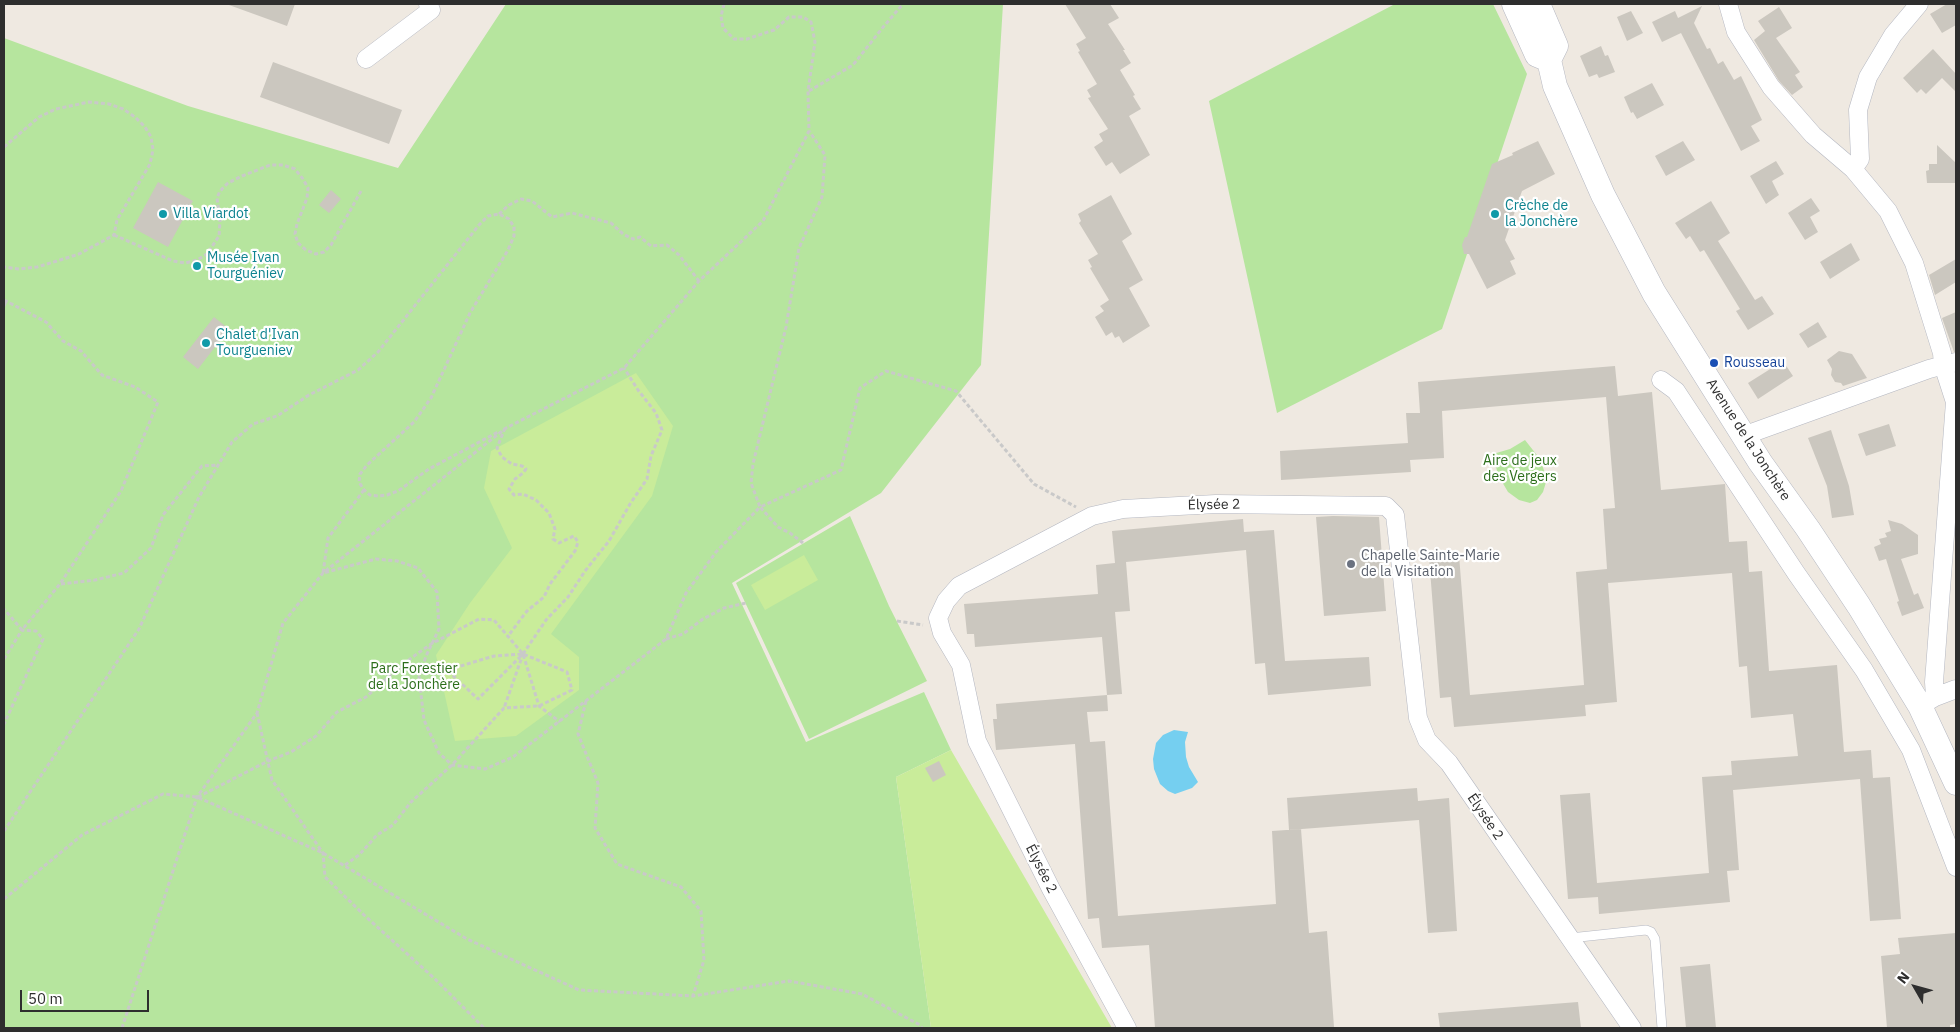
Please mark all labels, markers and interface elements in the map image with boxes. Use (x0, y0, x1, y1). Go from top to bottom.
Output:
place label: Crèche de la Jonchère (1505, 198, 1578, 230)
place label: Villa Viardot (173, 206, 249, 222)
marker: Villa Viardot (157, 208, 169, 220)
marker: Crèche de la Jonchère (1489, 208, 1501, 220)
place label: Musée Ivan Tourguéniev (207, 250, 284, 282)
marker: Musée Ivan Tourguéniev (191, 260, 203, 272)
place label: Chalet d'Ivan Tourgueniev (216, 327, 299, 360)
marker: Chalet d'Ivan Tourgueniev (200, 337, 212, 349)
place label: Rousseau (1724, 355, 1785, 371)
marker: Rousseau (1708, 357, 1720, 369)
street label: Avenue de la Jonchère (1702, 376, 1794, 504)
park label: Aire de jeux des Vergers (1483, 453, 1557, 486)
street label: Élysée 2 (1188, 496, 1240, 514)
place label: Chapelle Sainte-Marie de la Visitation (1361, 548, 1500, 580)
marker: Chapelle Sainte-Marie de la Visitation (1345, 558, 1357, 570)
park label: Parc Forestier de la Jonchère (368, 661, 460, 694)
street label: Élysée 2 (1463, 790, 1507, 844)
street label: Élysée 2 (1022, 842, 1060, 896)
north arrow (1890, 962, 1940, 1012)
text: N (1893, 968, 1913, 987)
scale bar (22, 980, 151, 1012)
text: 50 m (28, 989, 63, 1008)

